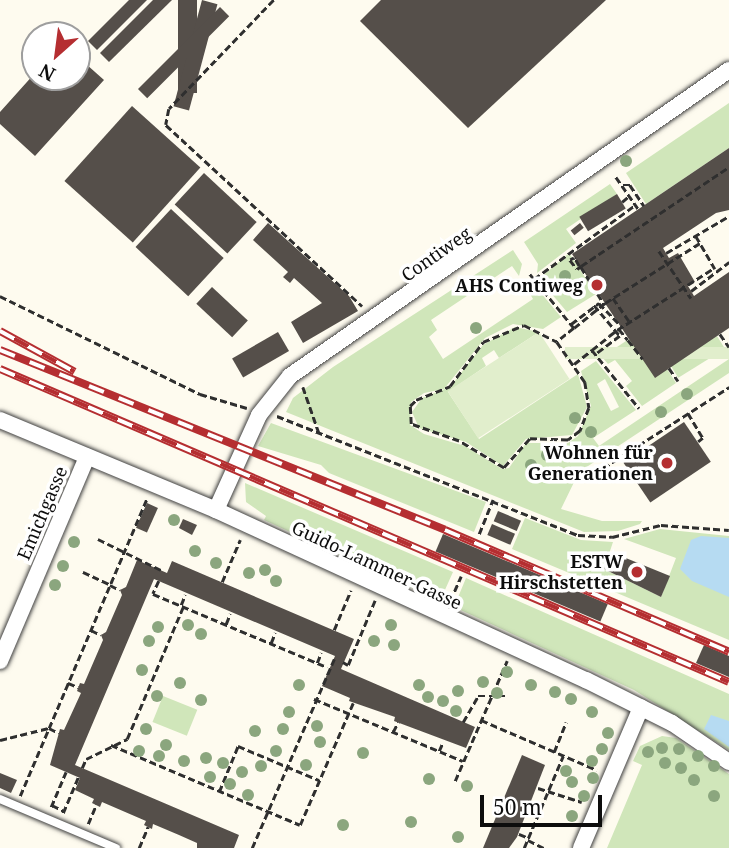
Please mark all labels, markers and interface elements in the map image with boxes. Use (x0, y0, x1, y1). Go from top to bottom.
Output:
north arrow (21, 21, 91, 91)
text: N (34, 58, 60, 88)
street label: Contiweg (397, 222, 475, 286)
place label: AHS Contiweg (455, 274, 583, 296)
marker: AHS Contiweg (589, 277, 605, 293)
place label: Wohnen für Generationen (528, 442, 653, 484)
marker: Wohnen für Generationen (659, 455, 675, 471)
street label: Emichgasse (13, 463, 71, 563)
street label: Guido-Lammer-Gasse (289, 516, 465, 614)
place label: ESTW Hirschstetten (499, 551, 623, 594)
marker: ESTW Hirschstetten (629, 564, 645, 580)
scale bar (484, 782, 606, 826)
text: 50 m (493, 793, 542, 821)

